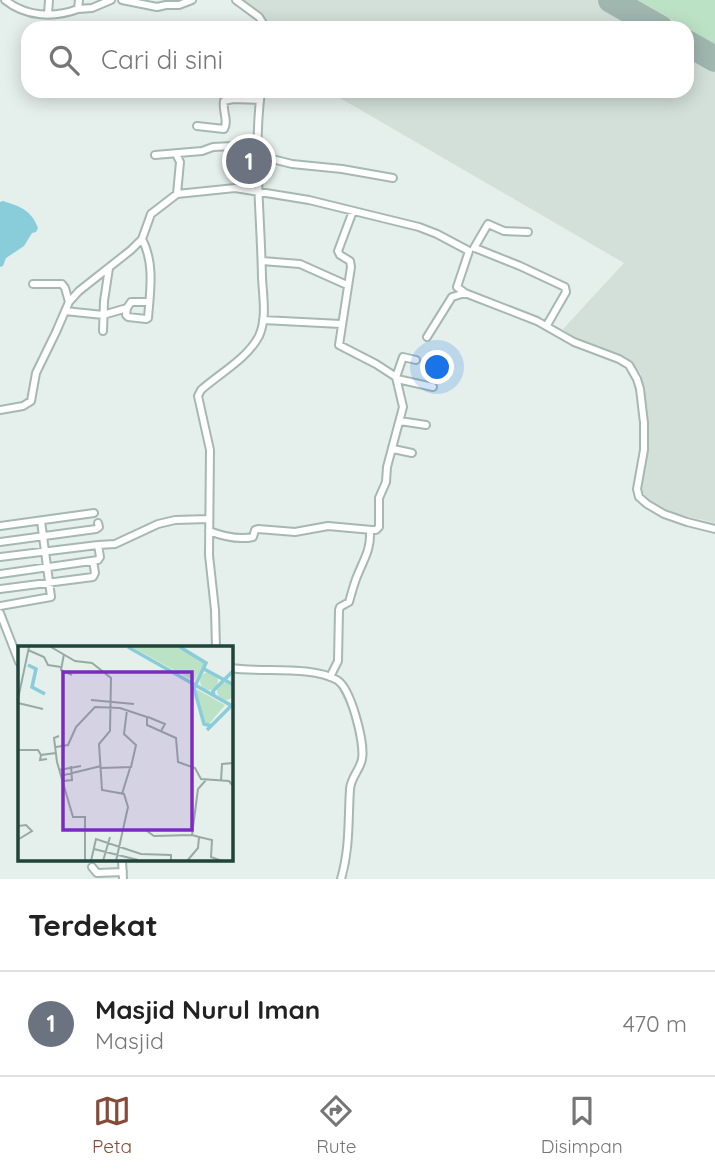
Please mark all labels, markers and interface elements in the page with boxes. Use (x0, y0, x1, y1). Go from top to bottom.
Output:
search box (21, 21, 694, 98)
icon: search (45, 41, 83, 79)
text: Cari di sini (101, 43, 223, 76)
pin: 1 (226, 135, 272, 187)
your location (420, 350, 454, 384)
inset map (18, 646, 233, 862)
text: Terdekat (28, 906, 158, 944)
text: Masjid Nurul Iman (95, 993, 320, 1026)
text: 1 (47, 1009, 55, 1038)
text: 470 m (623, 1009, 687, 1038)
text: Masjid (95, 1026, 164, 1055)
tab: Peta (92, 1092, 132, 1158)
tab: Rute (316, 1092, 357, 1158)
tab: Disimpan (541, 1092, 623, 1158)

